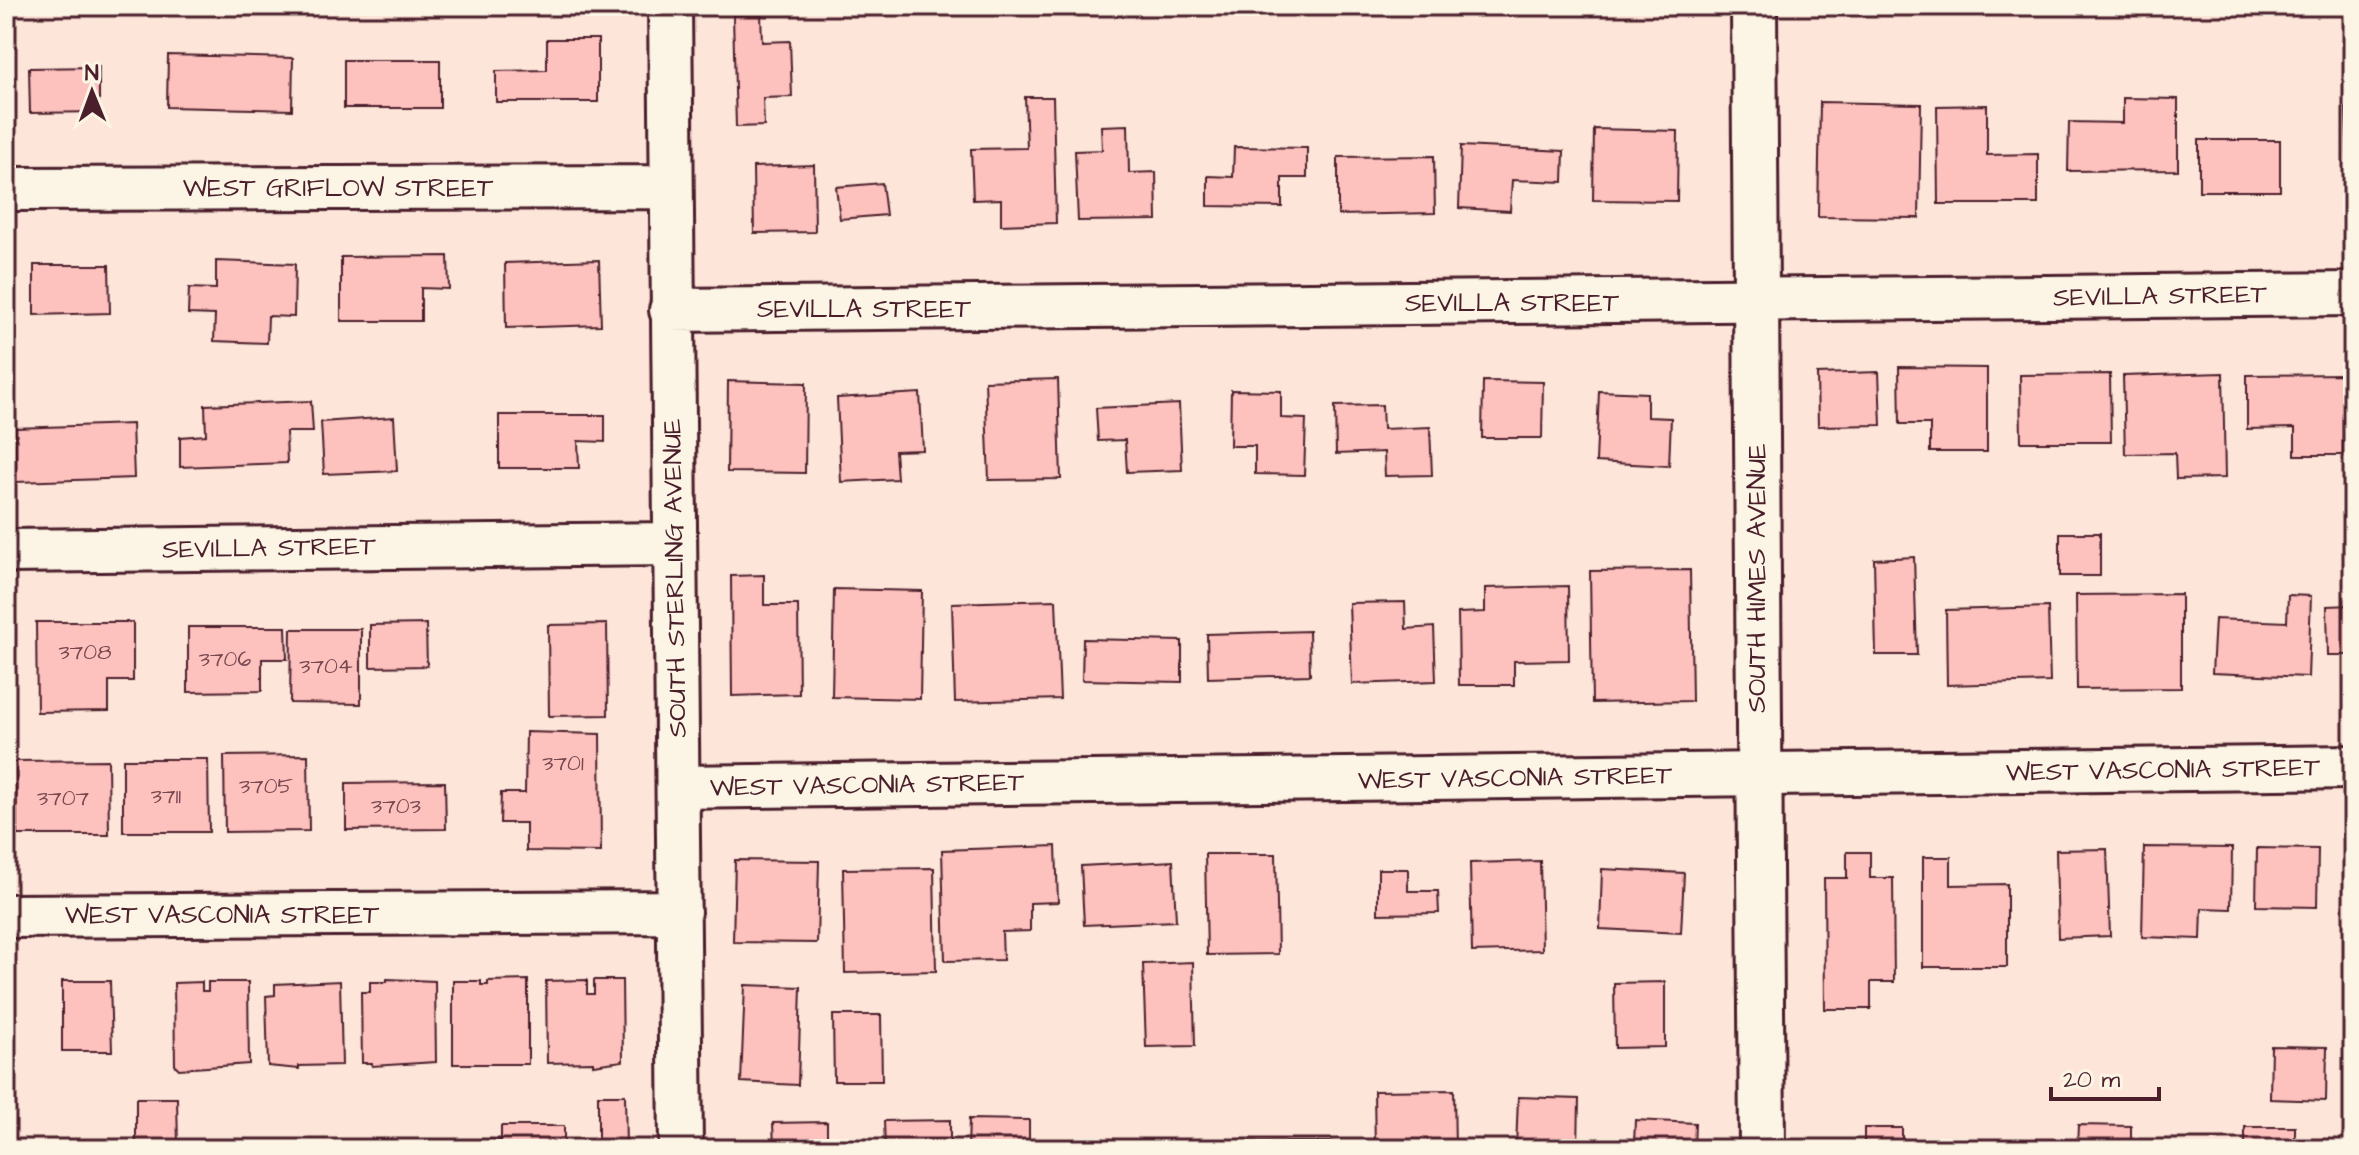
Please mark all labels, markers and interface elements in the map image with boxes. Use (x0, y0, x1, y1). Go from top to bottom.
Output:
north arrow (52, 52, 132, 132)
text: N (85, 58, 99, 89)
street label: WEST GRIFLOW STREET (183, 170, 494, 206)
street label: SEVILLA STREET (2053, 276, 2268, 316)
street label: SEVILLA STREET (1405, 285, 1620, 321)
street label: SEVILLA STREET (757, 291, 972, 327)
street label: SOUTH STERLING AVENUE (654, 418, 696, 738)
street label: SOUTH HIMES AVENUE (1739, 443, 1775, 713)
street label: SEVILLA STREET (162, 528, 377, 568)
house number: 3708 (59, 637, 111, 668)
house number: 3706 (199, 644, 251, 675)
house number: 3704 (299, 651, 353, 682)
house number: 3701 (542, 748, 584, 779)
street label: WEST VASCONIA STREET (2006, 749, 2321, 791)
street label: WEST VASCONIA STREET (1358, 757, 1673, 799)
street label: WEST VASCONIA STREET (710, 764, 1025, 806)
house number: 3705 (239, 771, 294, 802)
house number: 3711 (151, 781, 181, 812)
house number: 3707 (37, 783, 90, 814)
house number: 3703 (371, 791, 421, 822)
street label: WEST VASCONIA STREET (65, 897, 380, 933)
scale bar (2051, 1051, 2159, 1101)
text: 20 m (2063, 1063, 2120, 1097)

